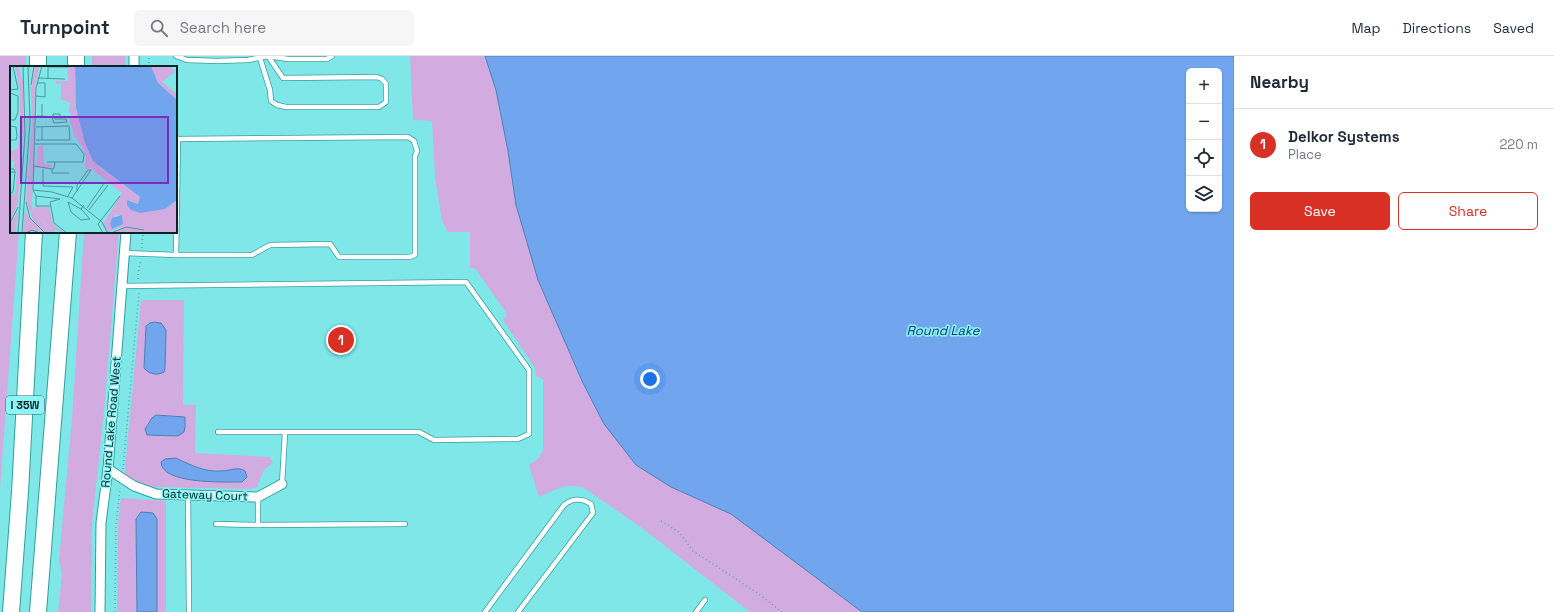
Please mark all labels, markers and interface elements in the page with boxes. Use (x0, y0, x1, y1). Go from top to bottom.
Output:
search box (134, 10, 414, 46)
text: Turnpoint (20, 15, 110, 40)
icon: search (148, 17, 170, 39)
text: Search here (180, 18, 266, 37)
text: Map (1351, 19, 1381, 37)
text: Directions (1403, 19, 1471, 37)
text: Saved (1493, 19, 1534, 37)
inset map (10, 66, 177, 233)
map controls (1186, 68, 1222, 212)
button: + (1186, 68, 1222, 104)
text: Nearby (1250, 71, 1309, 93)
button: − (1186, 104, 1222, 140)
text: Delkor Systems (1288, 127, 1400, 146)
text: 1 (1260, 136, 1266, 153)
text: 220 m (1499, 136, 1538, 153)
button: locate (1186, 140, 1222, 176)
text: Place (1288, 146, 1322, 163)
button: layers (1186, 176, 1222, 212)
button: Save (1250, 192, 1390, 230)
button: Share (1398, 192, 1538, 230)
water label: Round Lake (907, 322, 981, 339)
pin: 1 (328, 325, 354, 355)
street label: Round Lake Road West (97, 356, 125, 488)
your location (640, 369, 660, 389)
road number: I 35W (6, 396, 44, 414)
street label: Gateway Court (162, 486, 248, 504)

